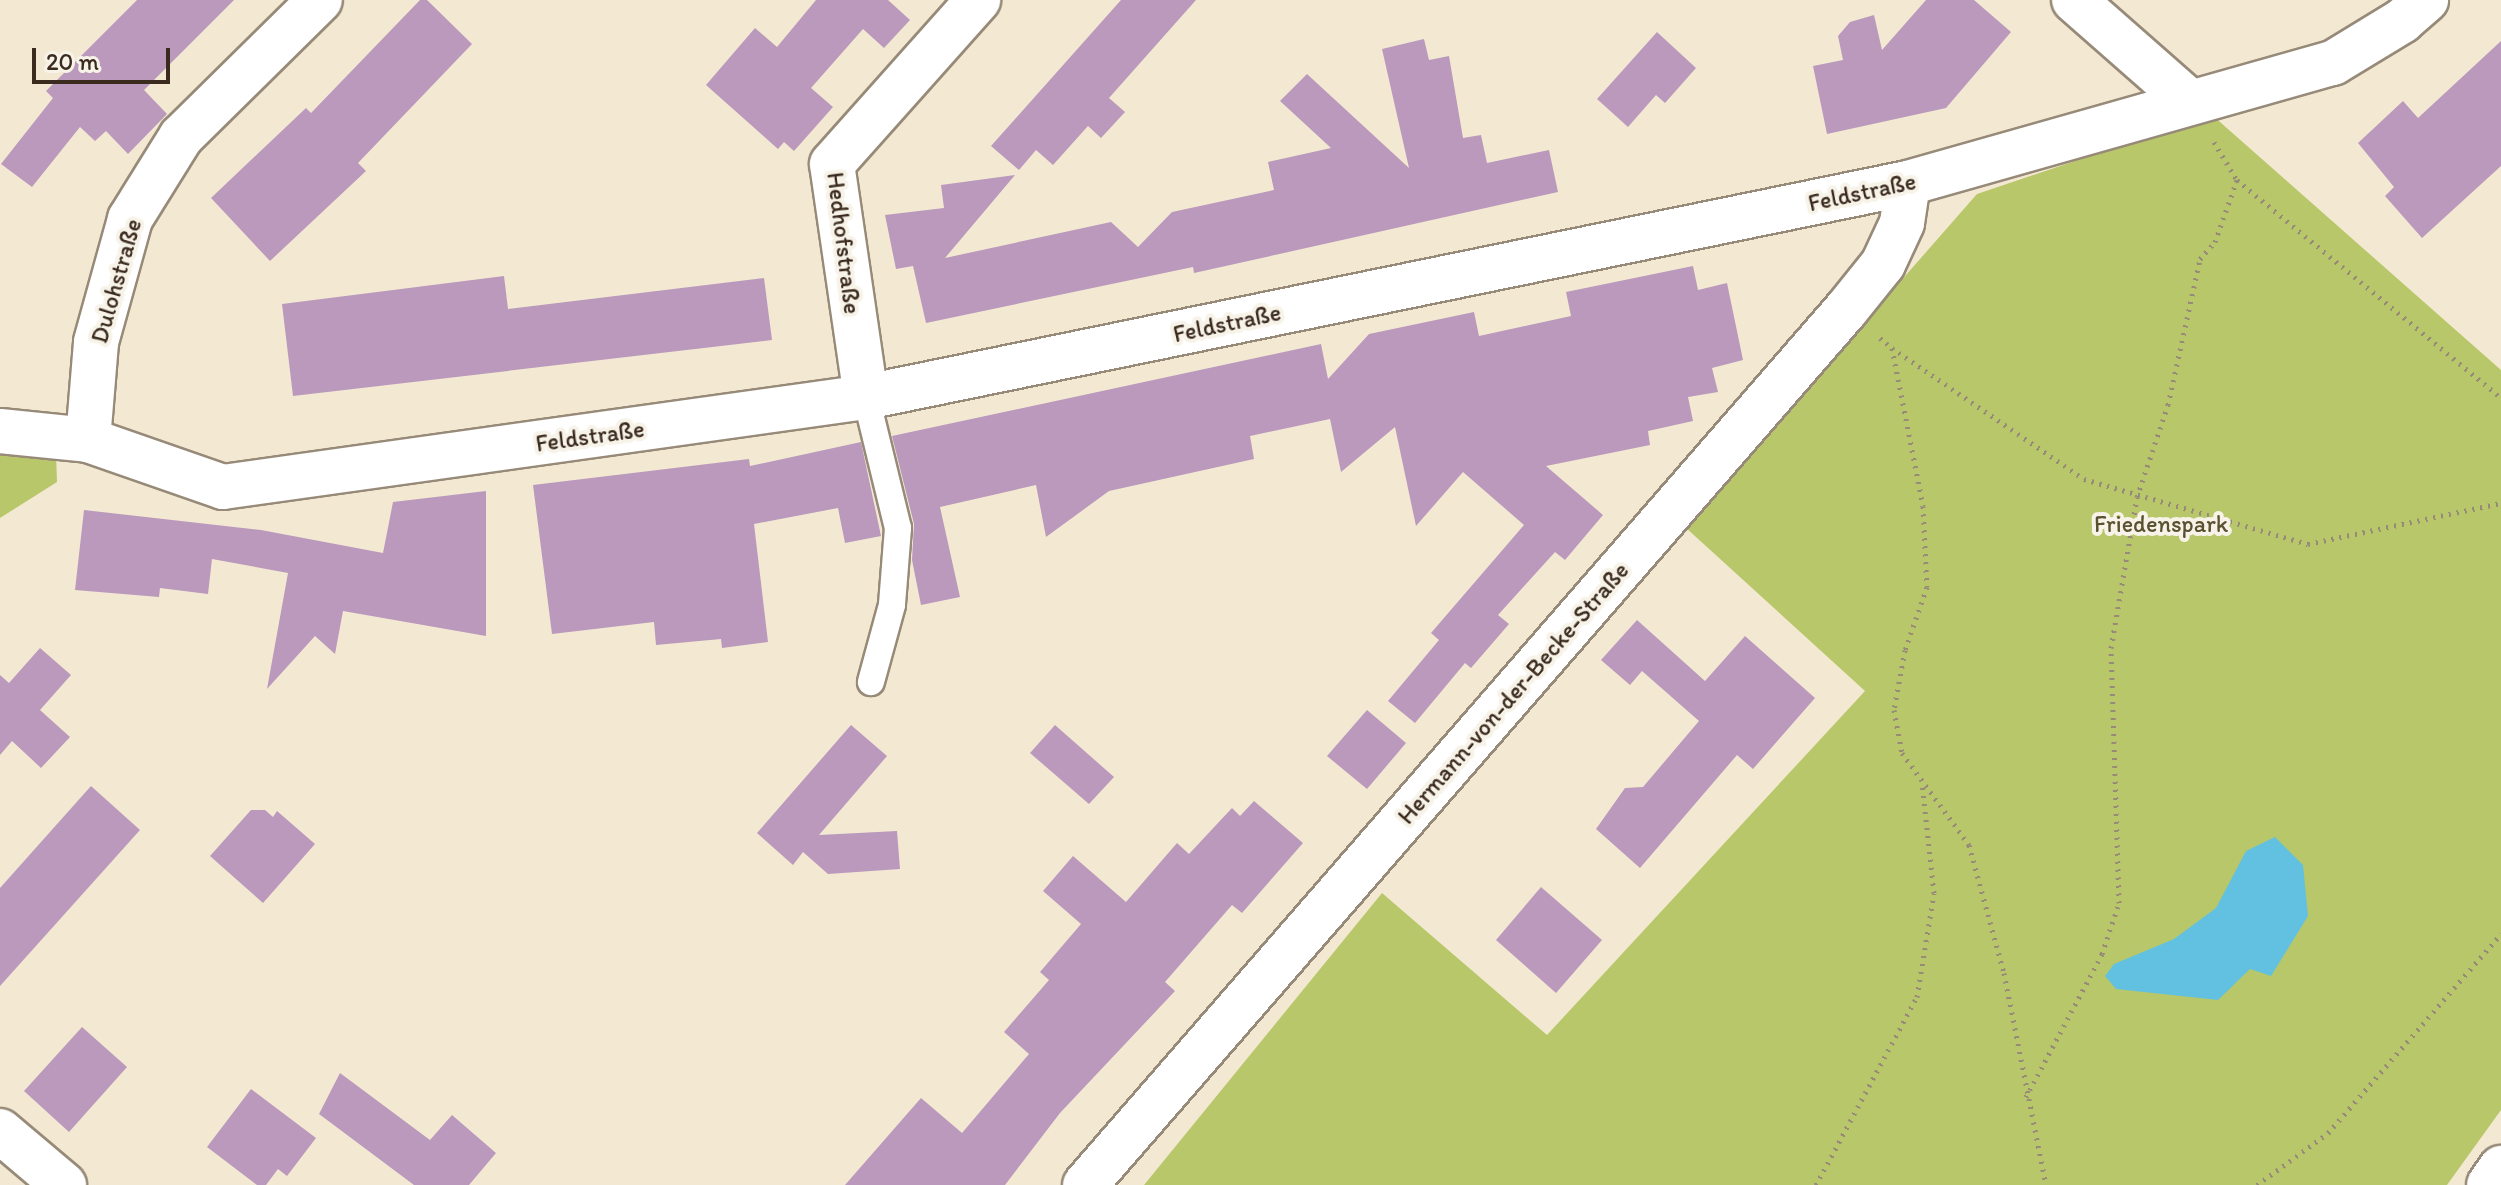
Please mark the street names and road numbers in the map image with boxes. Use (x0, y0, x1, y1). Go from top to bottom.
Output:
street label: Feldstraße (1805, 167, 1919, 217)
street label: Hedhofstraße (821, 170, 867, 316)
street label: Dulohstraße (85, 216, 147, 346)
street label: Feldstraße (1170, 298, 1284, 348)
street label: Feldstraße (534, 414, 646, 458)
street label: Hermann-von-der-Becke-Straße (1391, 556, 1635, 830)

